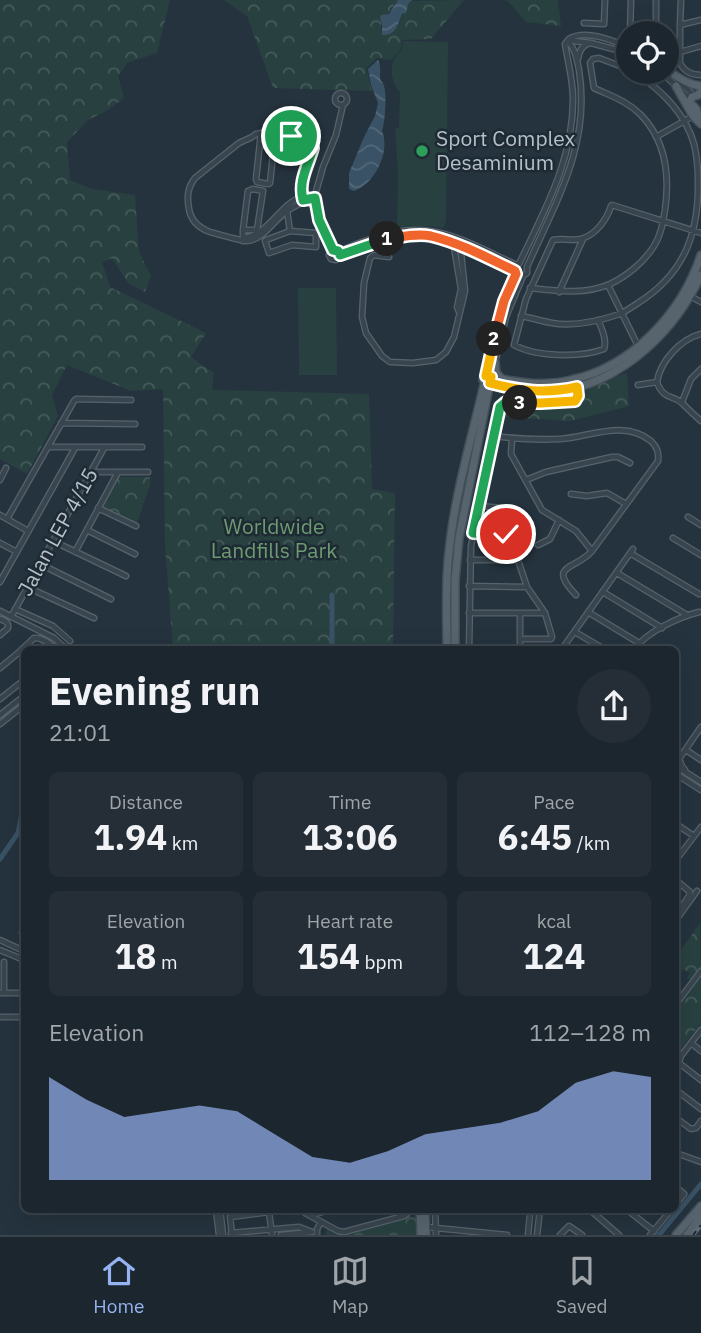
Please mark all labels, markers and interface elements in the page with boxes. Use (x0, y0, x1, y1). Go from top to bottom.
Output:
map controls (616, 21, 679, 84)
button: locate (616, 21, 679, 84)
pin (261, 106, 321, 166)
icon: arrive (272, 117, 310, 155)
place label: Sport Complex Desaminium (436, 124, 576, 176)
marker: Sport Complex Desaminium (414, 143, 430, 159)
pin: 1 (370, 222, 404, 256)
text: 1 (381, 226, 392, 250)
pin: 2 (476, 322, 512, 356)
text: 2 (488, 326, 499, 350)
pin: 3 (503, 386, 538, 420)
text: 3 (514, 390, 525, 414)
street label: Jalan LEP 4/15 (10, 463, 104, 600)
pin (476, 504, 536, 564)
park label: Worldwide Landfills Park (211, 512, 337, 564)
icon: check (487, 515, 525, 553)
text: Evening run (49, 666, 260, 715)
button: share (577, 669, 651, 743)
text: 21:01 (49, 717, 111, 747)
text: Distance (109, 790, 183, 814)
text: Time (329, 790, 371, 814)
text: Pace (533, 790, 575, 814)
text: 1.94 (94, 814, 167, 860)
text: 13:06 (302, 814, 398, 860)
text: 6:45 (498, 814, 572, 860)
text: km (167, 831, 198, 855)
text: /km (572, 831, 610, 855)
text: Elevation (107, 909, 185, 933)
text: Heart rate (307, 909, 393, 933)
text: kcal (537, 909, 571, 933)
text: 18 (114, 933, 156, 979)
text: 154 (297, 933, 360, 979)
text: 124 (522, 933, 586, 979)
text: m (156, 950, 178, 974)
text: bpm (360, 950, 403, 974)
text: Elevation (49, 1017, 144, 1047)
text: 112–128 m (529, 1017, 651, 1047)
tab: Home (93, 1252, 144, 1318)
tab: Map (331, 1252, 369, 1318)
tab: Saved (556, 1252, 608, 1318)

